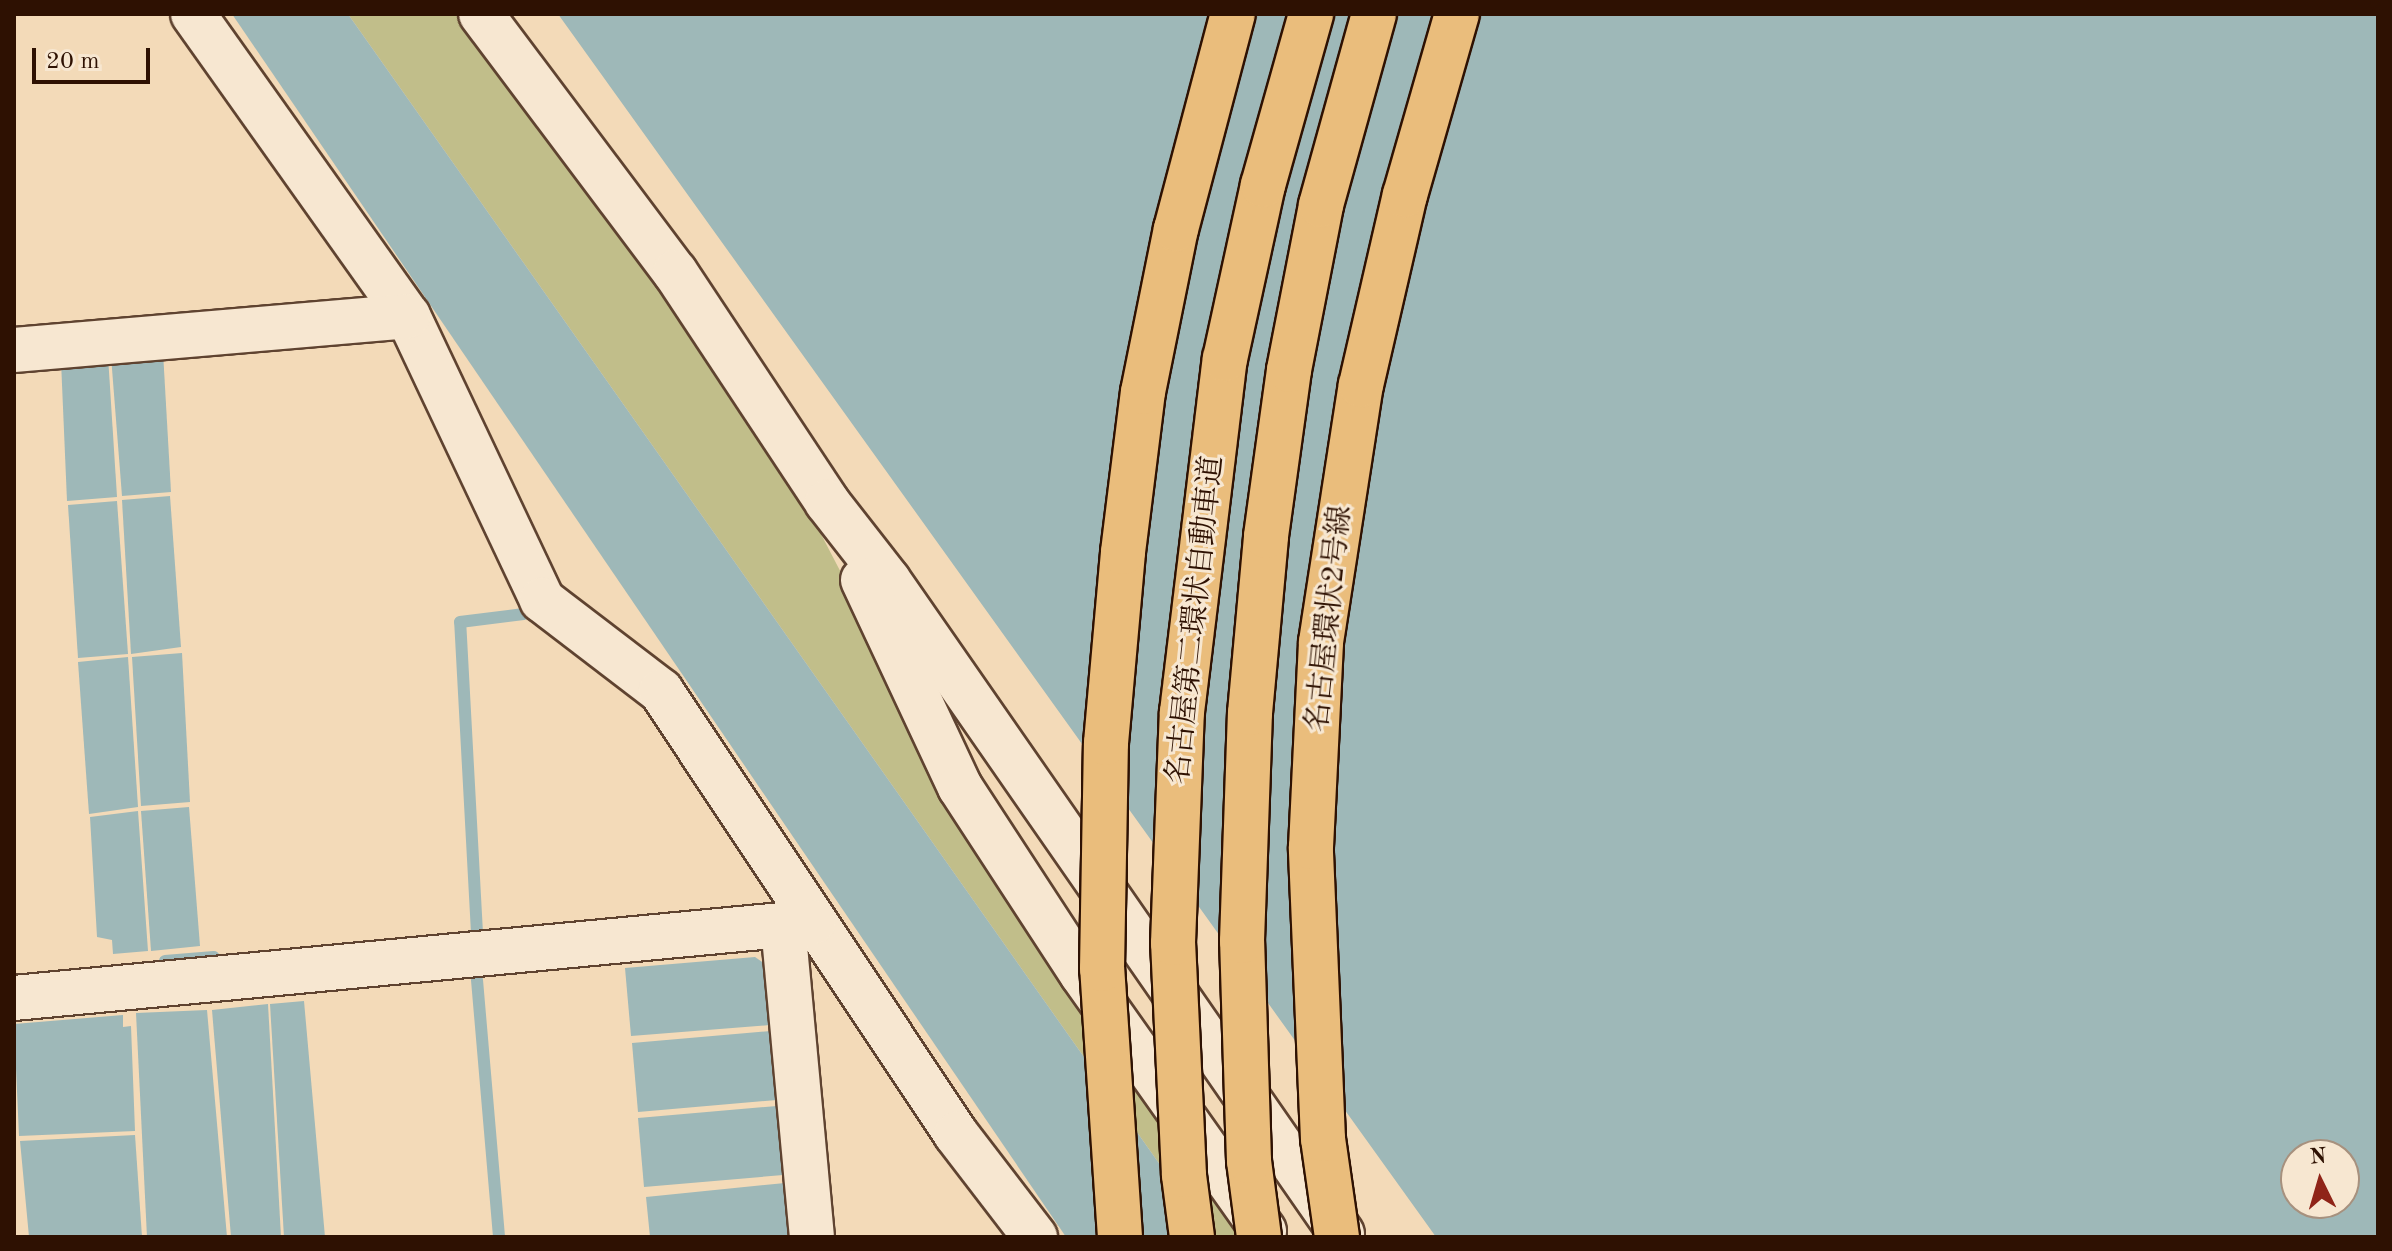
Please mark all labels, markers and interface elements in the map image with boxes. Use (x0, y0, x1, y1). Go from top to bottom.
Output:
scale bar (36, 32, 154, 82)
text: 20 m (46, 50, 100, 74)
street label: 名古屋第二環状自動車道 (1161, 454, 1231, 786)
street label: 名古屋環状2号線 (1300, 504, 1360, 734)
north arrow (2280, 1139, 2360, 1219)
text: N (2309, 1145, 2327, 1169)

